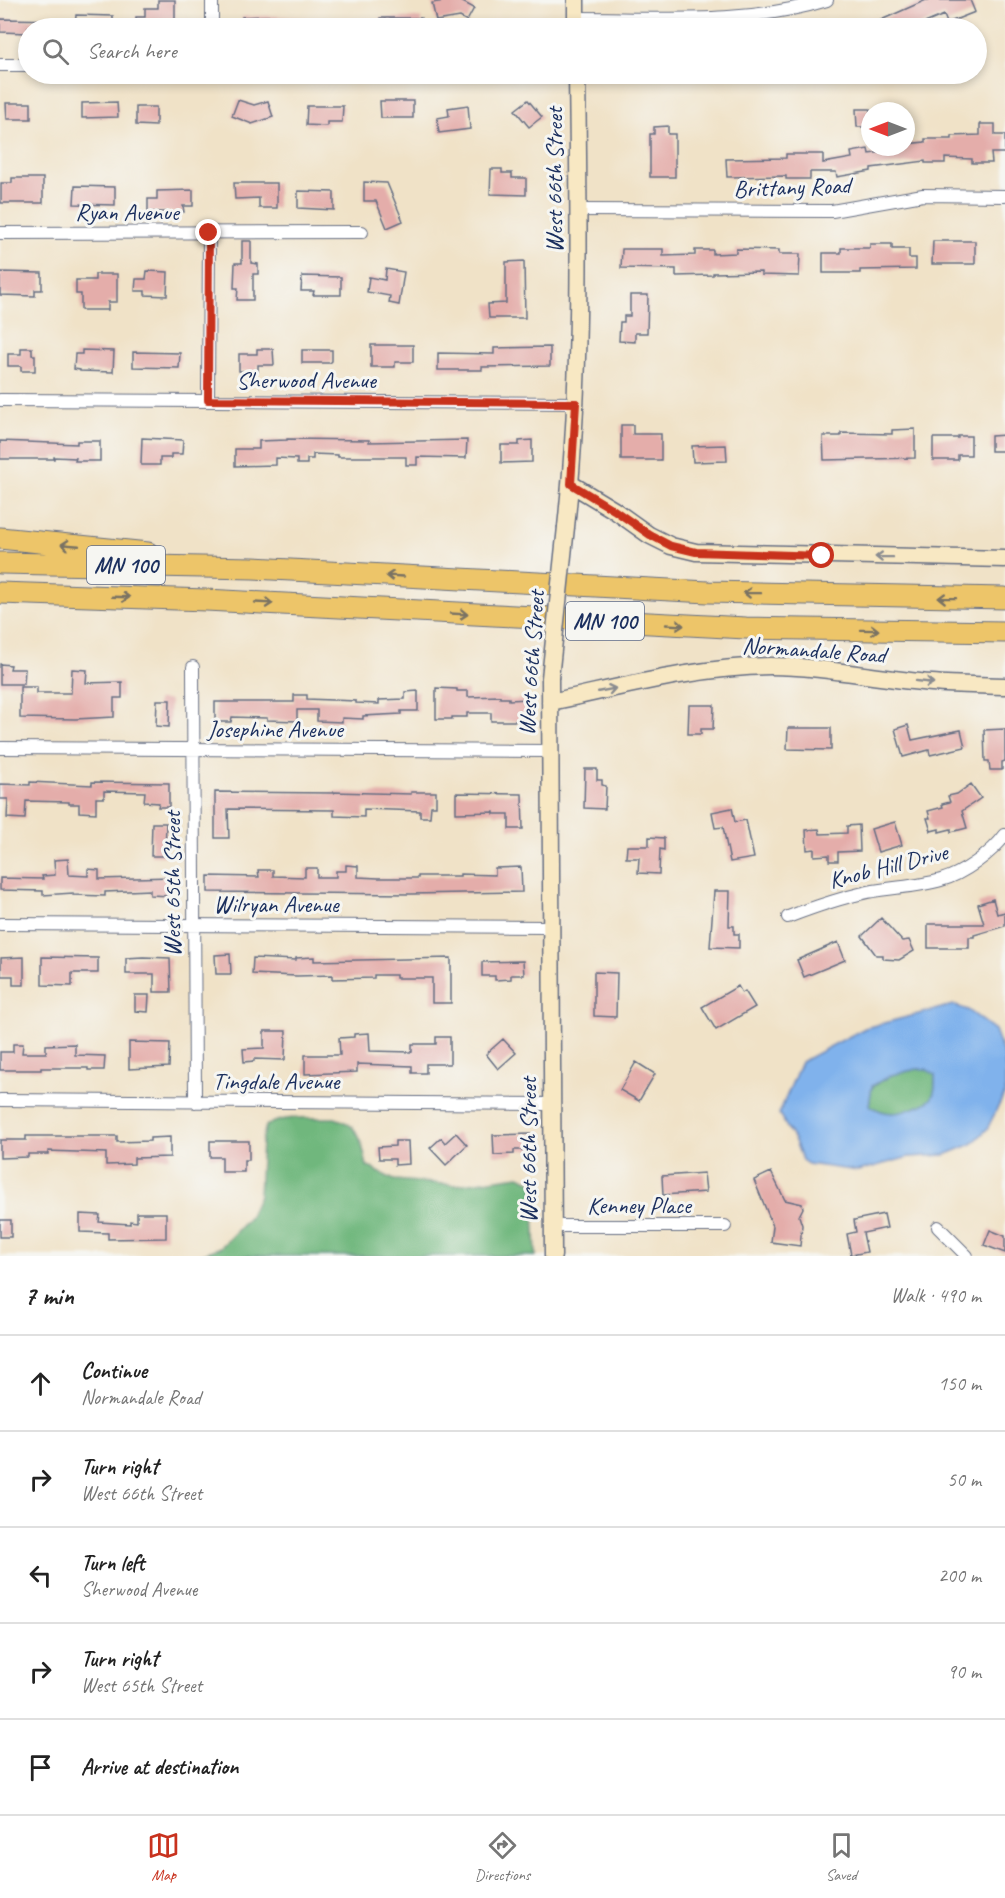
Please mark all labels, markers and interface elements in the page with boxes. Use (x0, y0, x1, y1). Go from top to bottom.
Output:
search box (18, 18, 987, 84)
icon: search (39, 35, 72, 68)
text: Search here (87, 37, 177, 65)
north arrow (861, 102, 915, 156)
street label: West 66th Street (539, 105, 569, 253)
street label: Brittany Road (733, 170, 855, 204)
street label: Ryan Avenue (75, 197, 181, 227)
route end (195, 219, 221, 245)
street label: Sherwood Avenue (236, 365, 378, 395)
one-way arrow (60, 539, 80, 550)
route start (808, 542, 834, 568)
road number: MN 100 (87, 546, 165, 584)
one-way arrow (874, 551, 894, 563)
one-way arrow (385, 570, 405, 581)
street label: West 66th Street (511, 587, 551, 737)
one-way arrow (742, 588, 762, 599)
one-way arrow (111, 591, 131, 603)
one-way arrow (937, 592, 957, 604)
one-way arrow (254, 598, 274, 609)
road number: MN 100 (566, 602, 644, 640)
one-way arrow (449, 608, 469, 619)
one-way arrow (664, 619, 684, 630)
one-way arrow (859, 624, 879, 636)
street label: Normandale Road (741, 630, 890, 670)
one-way arrow (915, 677, 935, 688)
one-way arrow (597, 684, 617, 695)
street label: Josephine Avenue (206, 714, 345, 744)
street label: West 65th Street (157, 809, 187, 957)
street label: Knob Hill Drive (826, 836, 953, 895)
street label: Wilryan Avenue (214, 889, 341, 919)
street label: Tingdale Avenue (213, 1066, 342, 1096)
street label: West 66th Street (513, 1075, 543, 1223)
street label: Kenney Place (587, 1190, 693, 1220)
text: 7 min (24, 1279, 74, 1312)
text: Walk · 490 m (891, 1283, 981, 1308)
text: Continue (81, 1357, 147, 1385)
icon: ahead (24, 1367, 57, 1400)
text: 150 m (938, 1371, 981, 1396)
text: Normandale Road (81, 1385, 201, 1410)
text: Turn right (81, 1453, 158, 1481)
icon: right (24, 1463, 57, 1496)
text: 50 m (947, 1467, 981, 1492)
text: West 66th Street (81, 1481, 202, 1506)
text: Turn left (81, 1549, 145, 1577)
icon: left (24, 1559, 57, 1592)
text: 200 m (938, 1563, 981, 1588)
text: Sherwood Avenue (81, 1577, 197, 1602)
text: Turn right (81, 1645, 158, 1673)
icon: right (24, 1655, 57, 1688)
text: 90 m (947, 1659, 981, 1684)
text: West 65th Street (81, 1673, 202, 1698)
icon: arrive (24, 1751, 57, 1784)
text: Arrive at destination (81, 1753, 238, 1781)
tab: Map (147, 1829, 180, 1885)
tab: Directions (475, 1829, 530, 1885)
tab: Saved (825, 1829, 858, 1885)

